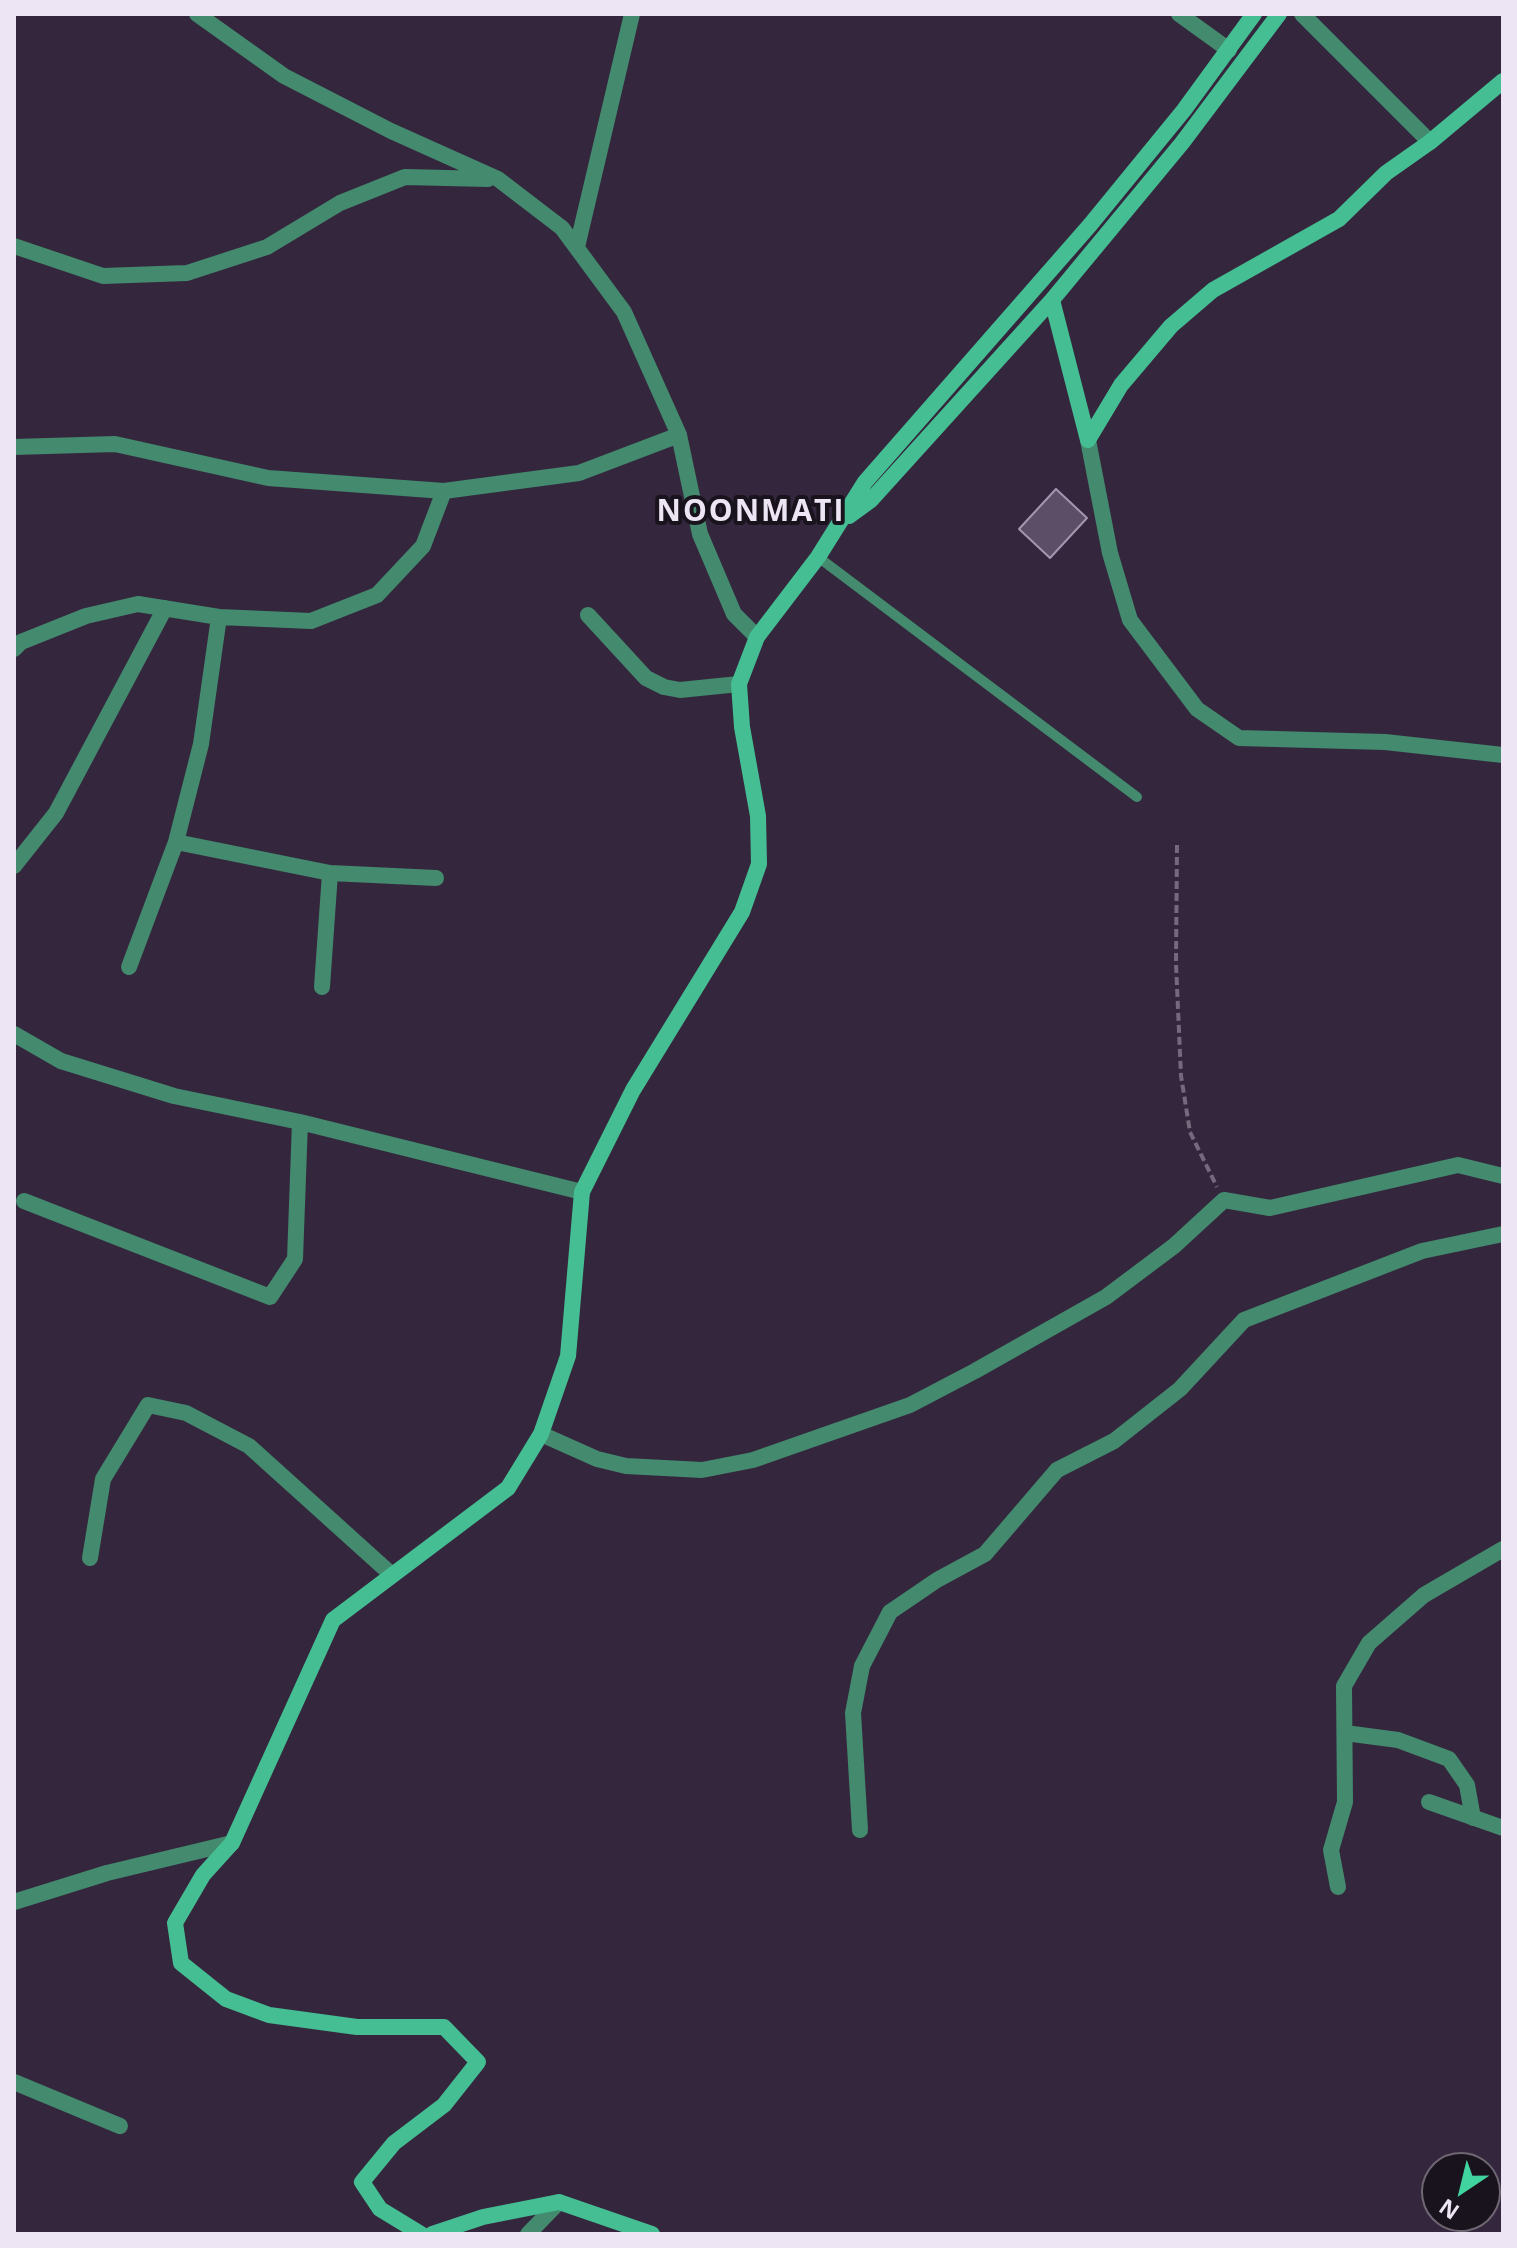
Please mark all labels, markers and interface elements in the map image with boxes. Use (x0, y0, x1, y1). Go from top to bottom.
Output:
district label: NOONMATI (657, 494, 845, 530)
north arrow (1421, 2152, 1501, 2232)
text: N (1432, 2193, 1464, 2227)

